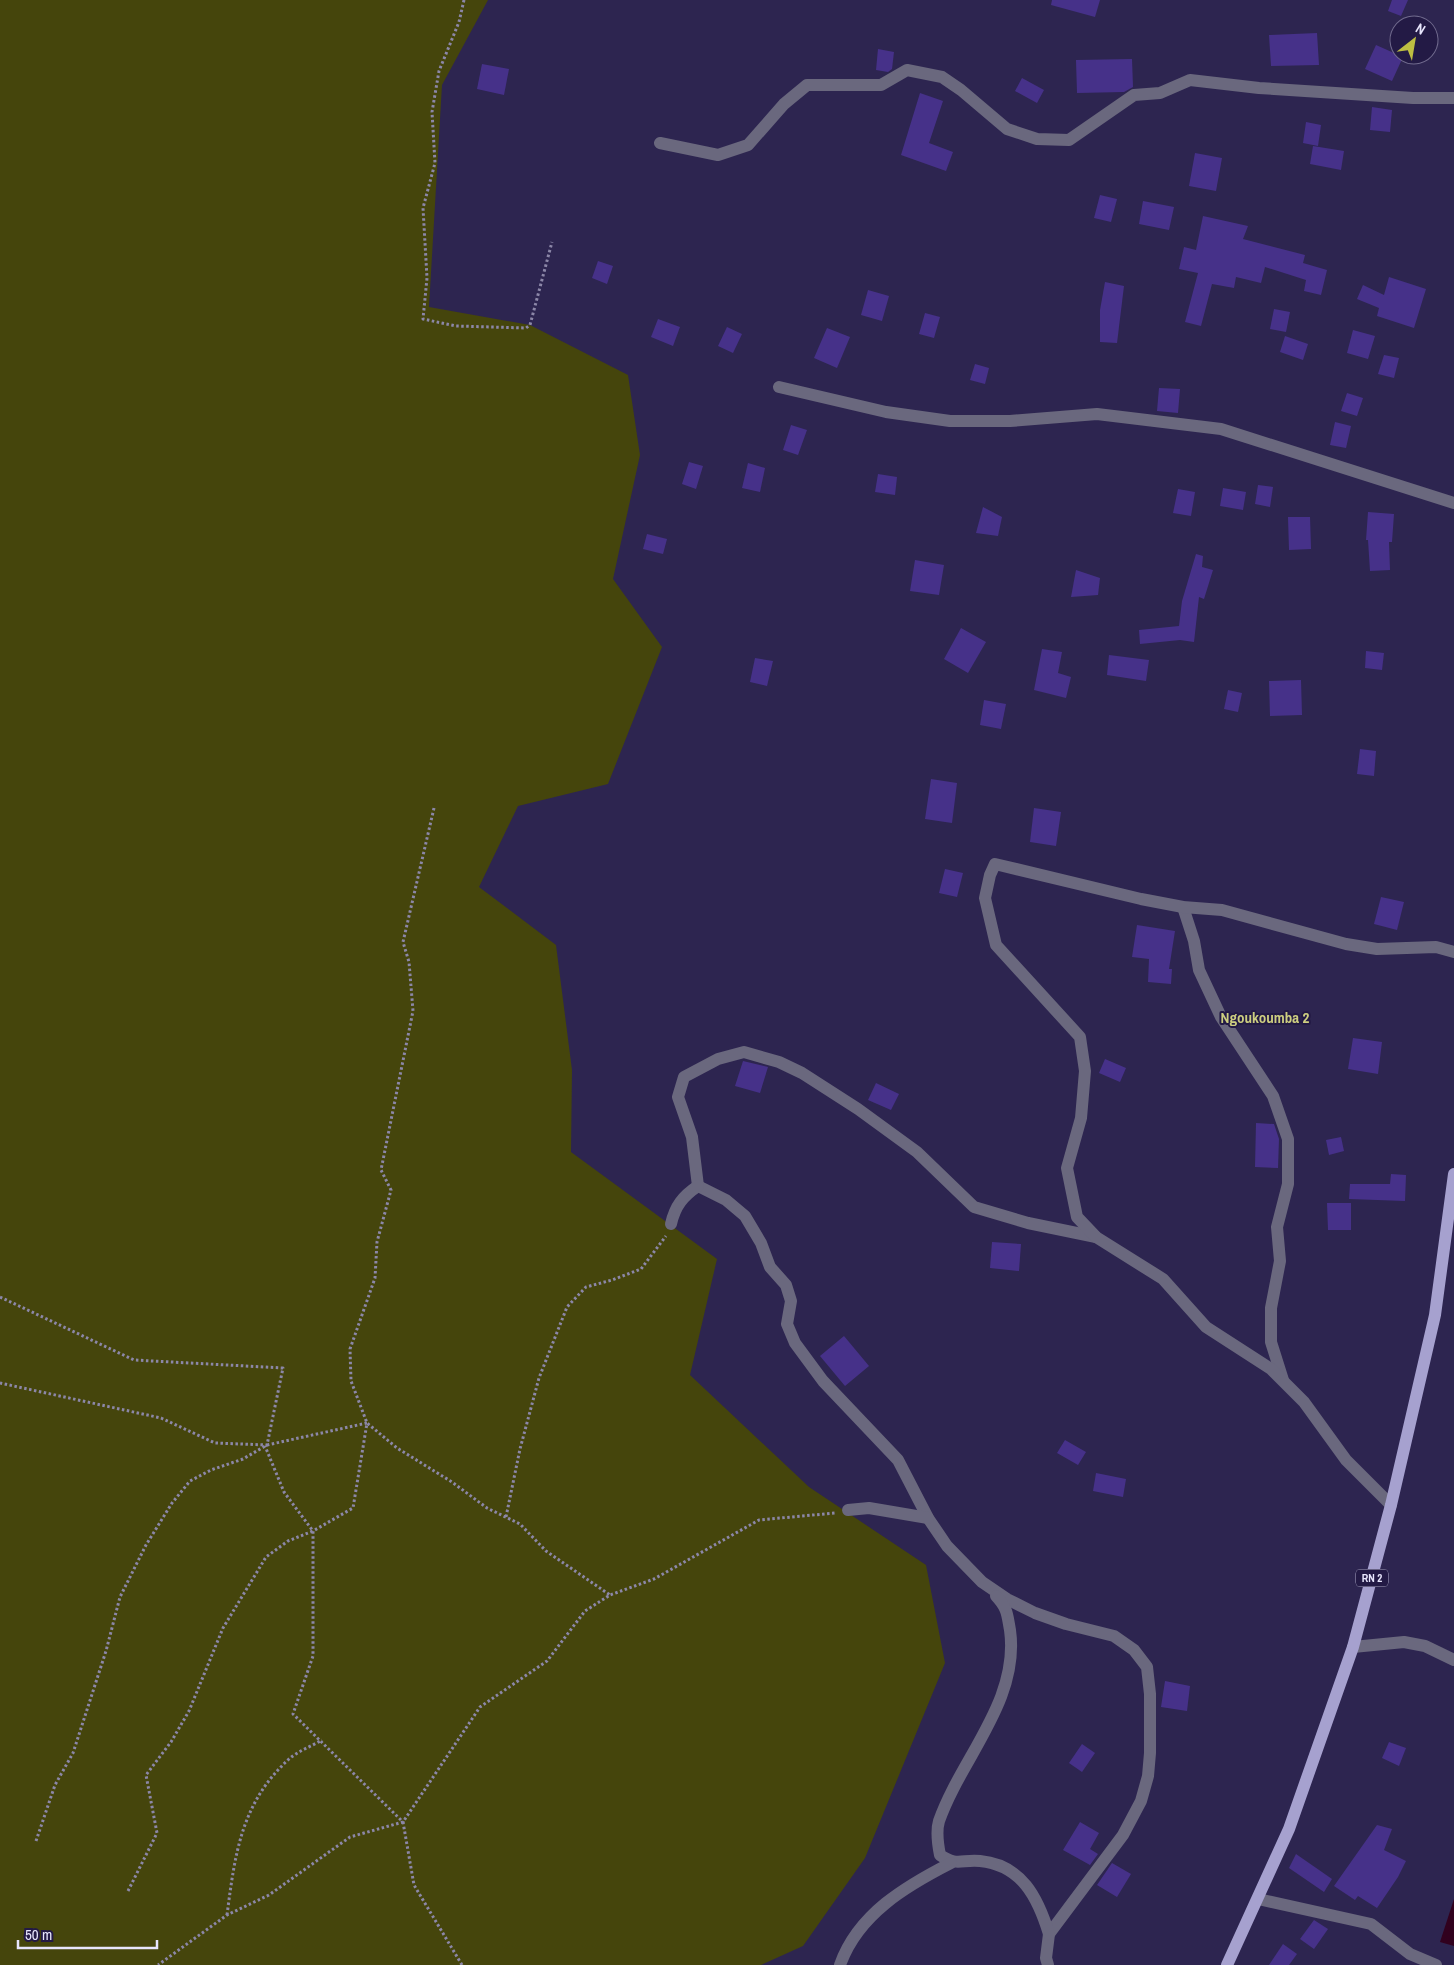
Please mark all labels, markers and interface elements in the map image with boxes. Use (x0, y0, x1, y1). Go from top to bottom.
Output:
north arrow (1389, 15, 1439, 65)
text: N (1413, 19, 1429, 39)
district label: Ngoukoumba 2 (1221, 1007, 1310, 1028)
road number: RN 2 (1356, 1570, 1388, 1586)
scale bar (18, 1918, 156, 1950)
text: 50 m (25, 1924, 52, 1945)

